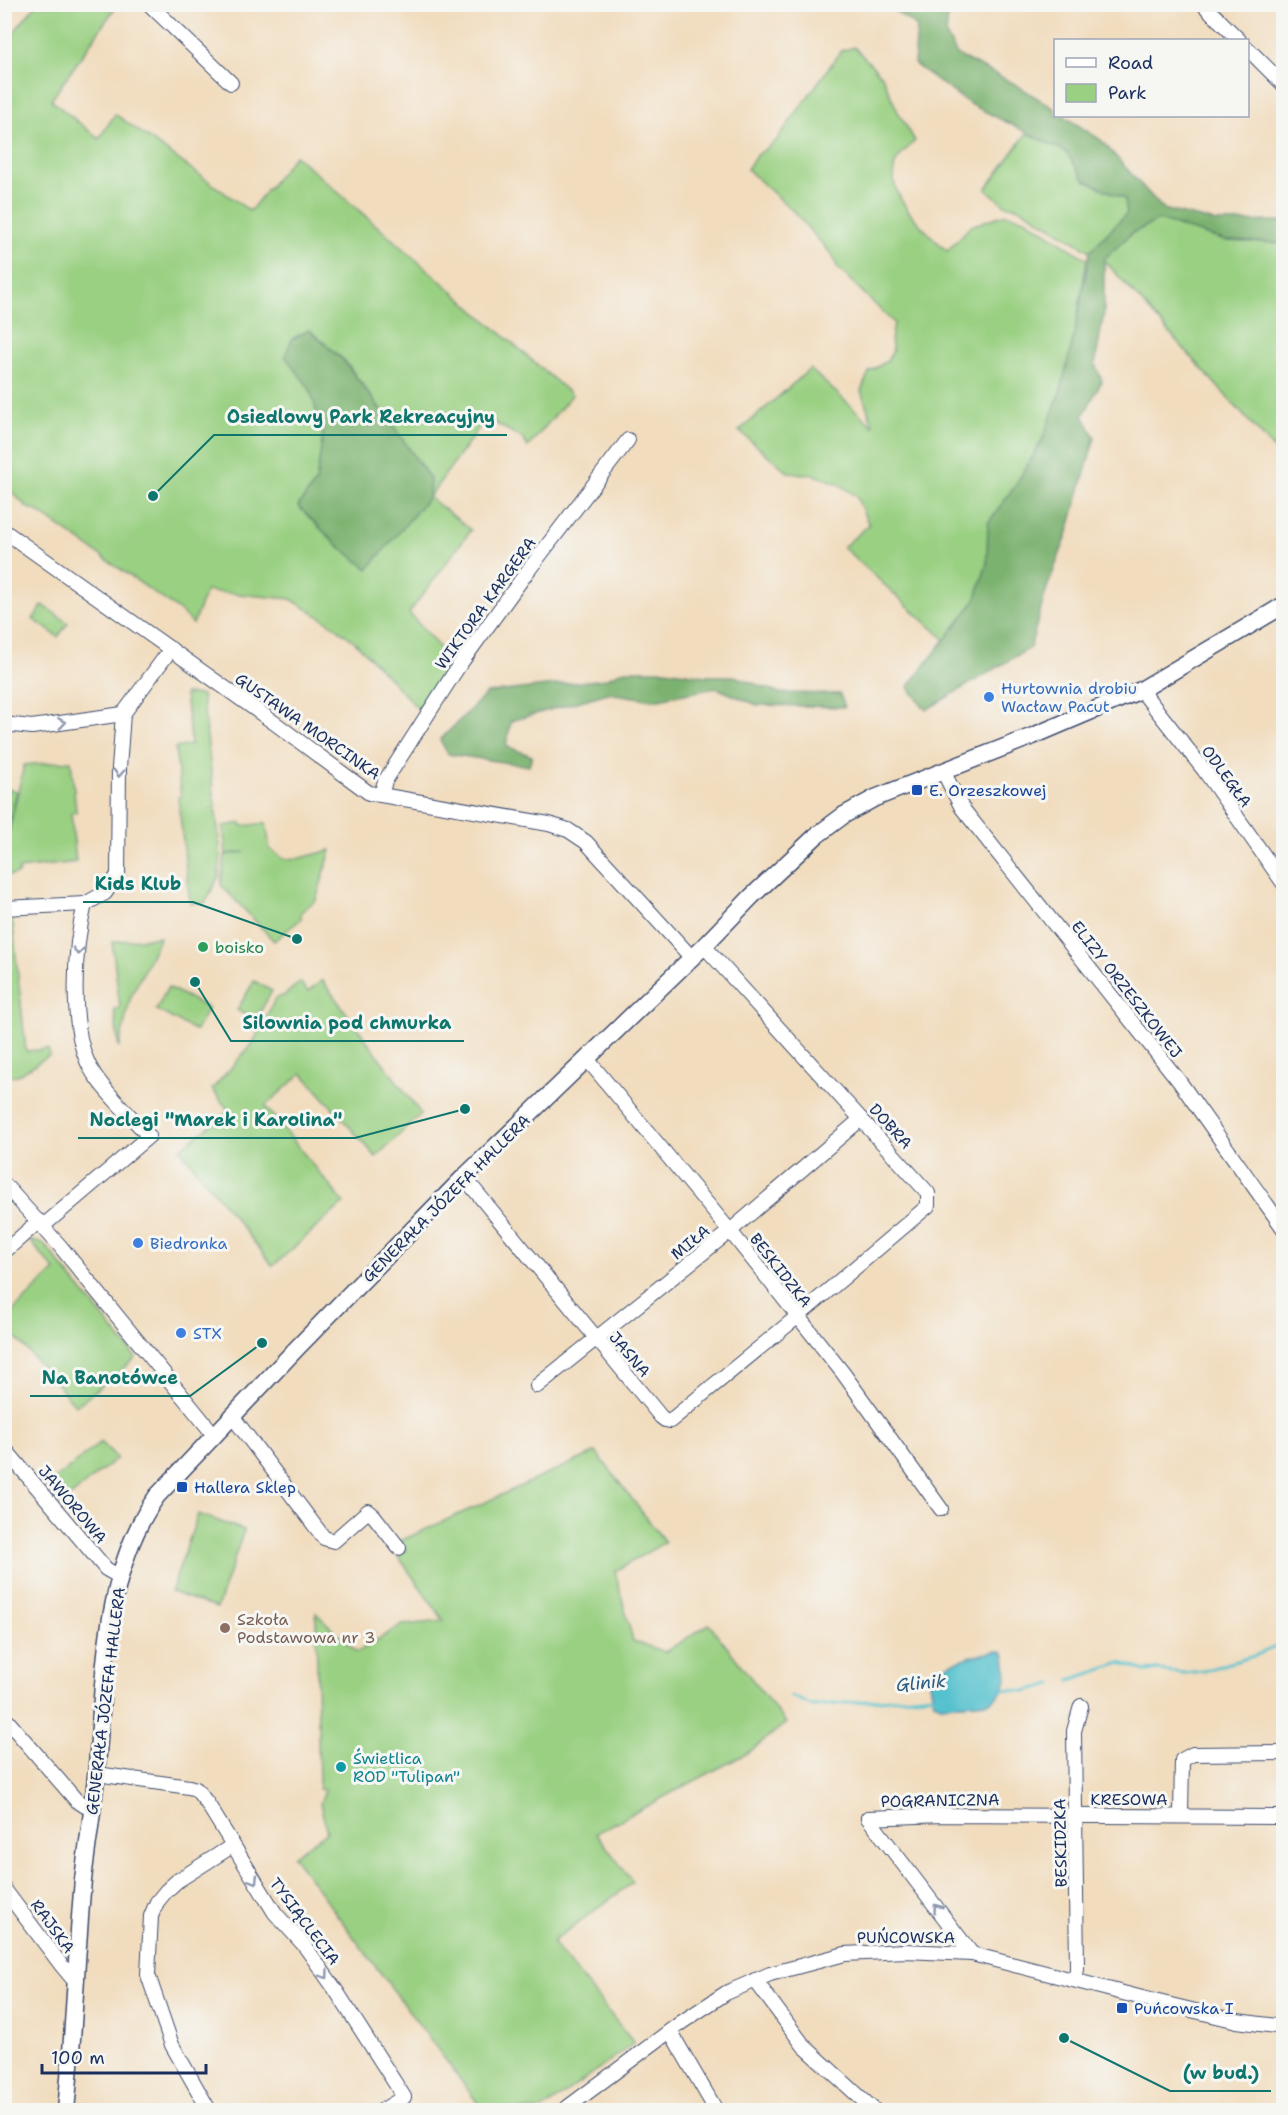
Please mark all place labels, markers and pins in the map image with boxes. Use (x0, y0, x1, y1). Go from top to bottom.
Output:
callout: Osiedlowy Park Rekreacyjny (214, 399, 507, 435)
place label: Hurtownia drobiu Wacław Pacut (1001, 678, 1137, 717)
marker: Hurtownia drobiu Wacław Pacut (982, 690, 996, 704)
place label: E. Orzeszkowej (929, 780, 1046, 801)
marker: E. Orzeszkowej (910, 783, 924, 797)
callout: Kids Klub (83, 866, 193, 902)
place label: boisko (215, 937, 264, 958)
marker: boisko (196, 940, 210, 954)
callout: Silownia pod chmurka (231, 1005, 464, 1041)
callout: Noclegi "Marek i Karolina" (78, 1102, 355, 1138)
place label: Biedronka (150, 1233, 228, 1254)
marker: Biedronka (131, 1236, 145, 1250)
place label: STX (193, 1323, 222, 1344)
marker: STX (174, 1326, 188, 1340)
callout: Na Banotówce (30, 1360, 190, 1396)
place label: Hallera Sklep (194, 1477, 296, 1498)
marker: Hallera Sklep (175, 1480, 189, 1494)
place label: Szkoła Podstawowa nr 3 (237, 1609, 375, 1648)
marker: Szkoła Podstawowa nr 3 (218, 1621, 232, 1635)
place label: Świetlica ROD "Tulipan" (353, 1748, 460, 1787)
marker: Świetlica ROD "Tulipan" (334, 1760, 348, 1774)
place label: Puńcowska I (1134, 1998, 1234, 2019)
marker: Puńcowska I (1115, 2001, 1129, 2015)
callout: (w bud.) (1170, 2055, 1271, 2091)

